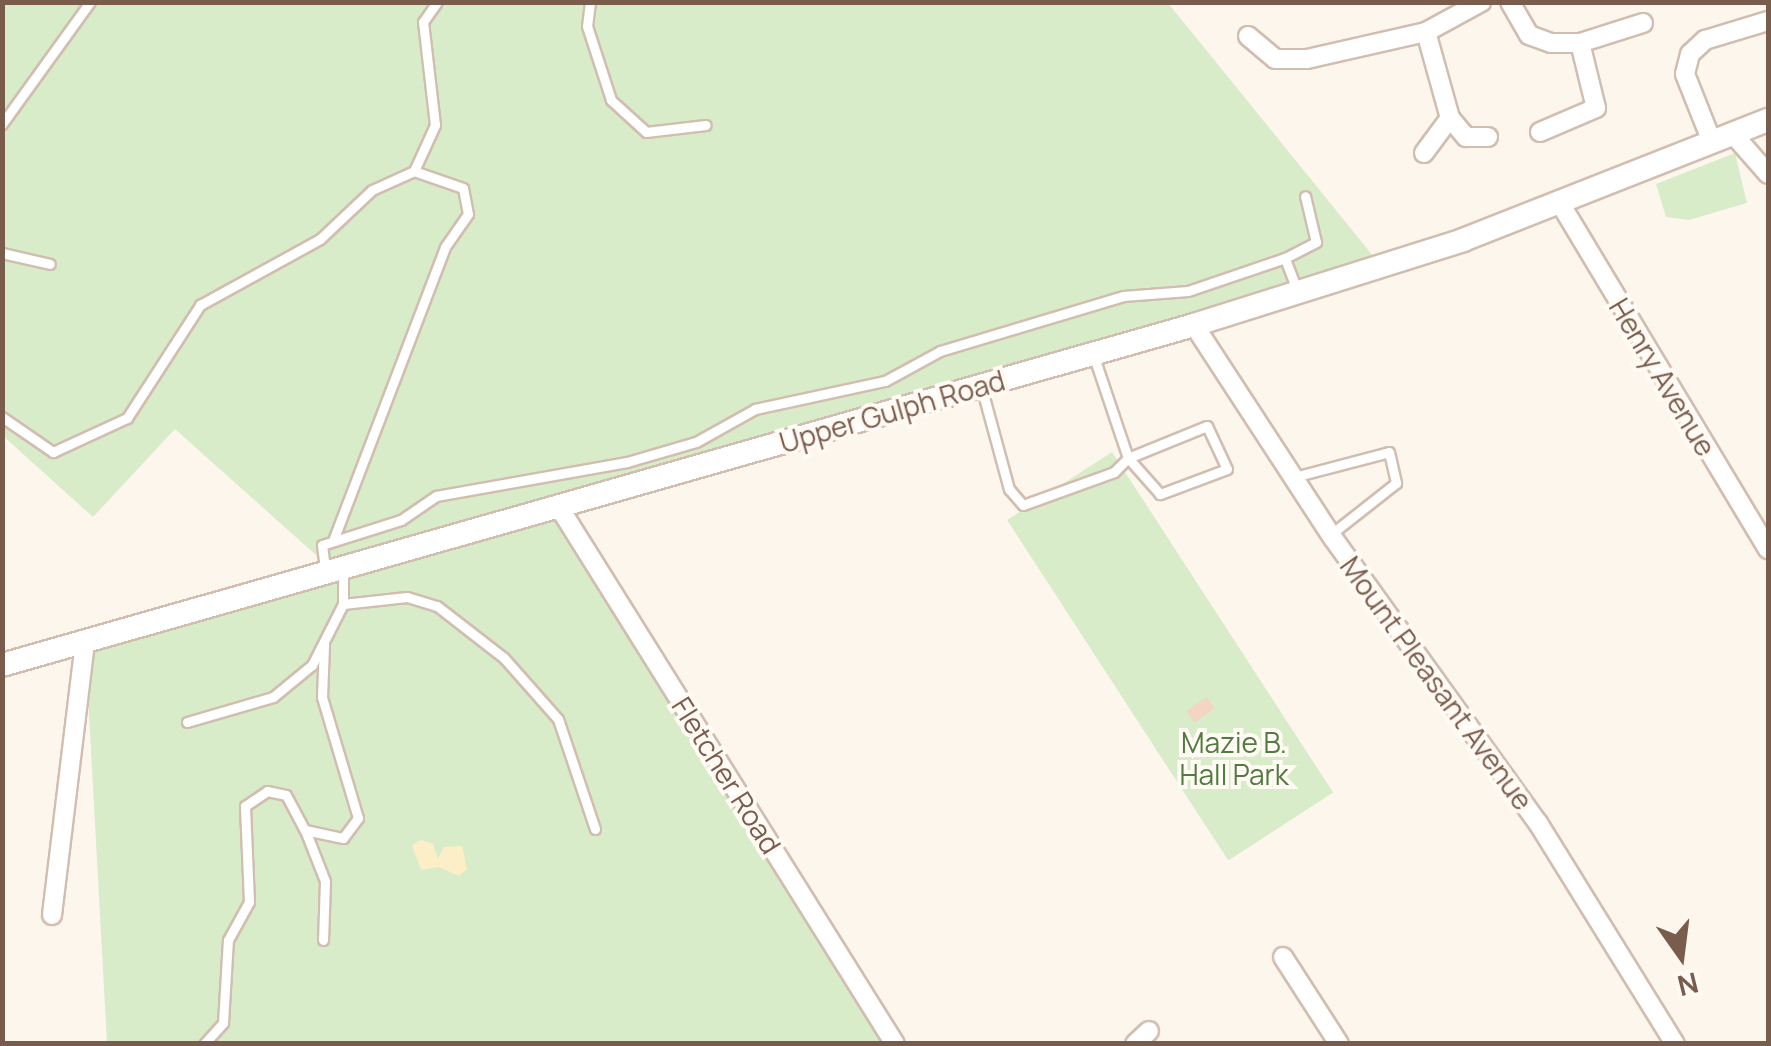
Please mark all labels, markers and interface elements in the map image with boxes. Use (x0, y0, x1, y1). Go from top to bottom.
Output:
street label: Henry Avenue (1603, 292, 1723, 462)
street label: Upper Gulph Road (775, 363, 1009, 459)
street label: Mount Pleasant Avenue (1334, 550, 1540, 816)
street label: Fletcher Road (666, 691, 788, 859)
park label: Mazie B. Hall Park (1179, 725, 1289, 791)
north arrow (1631, 906, 1731, 1006)
text: N (1674, 964, 1703, 1006)

